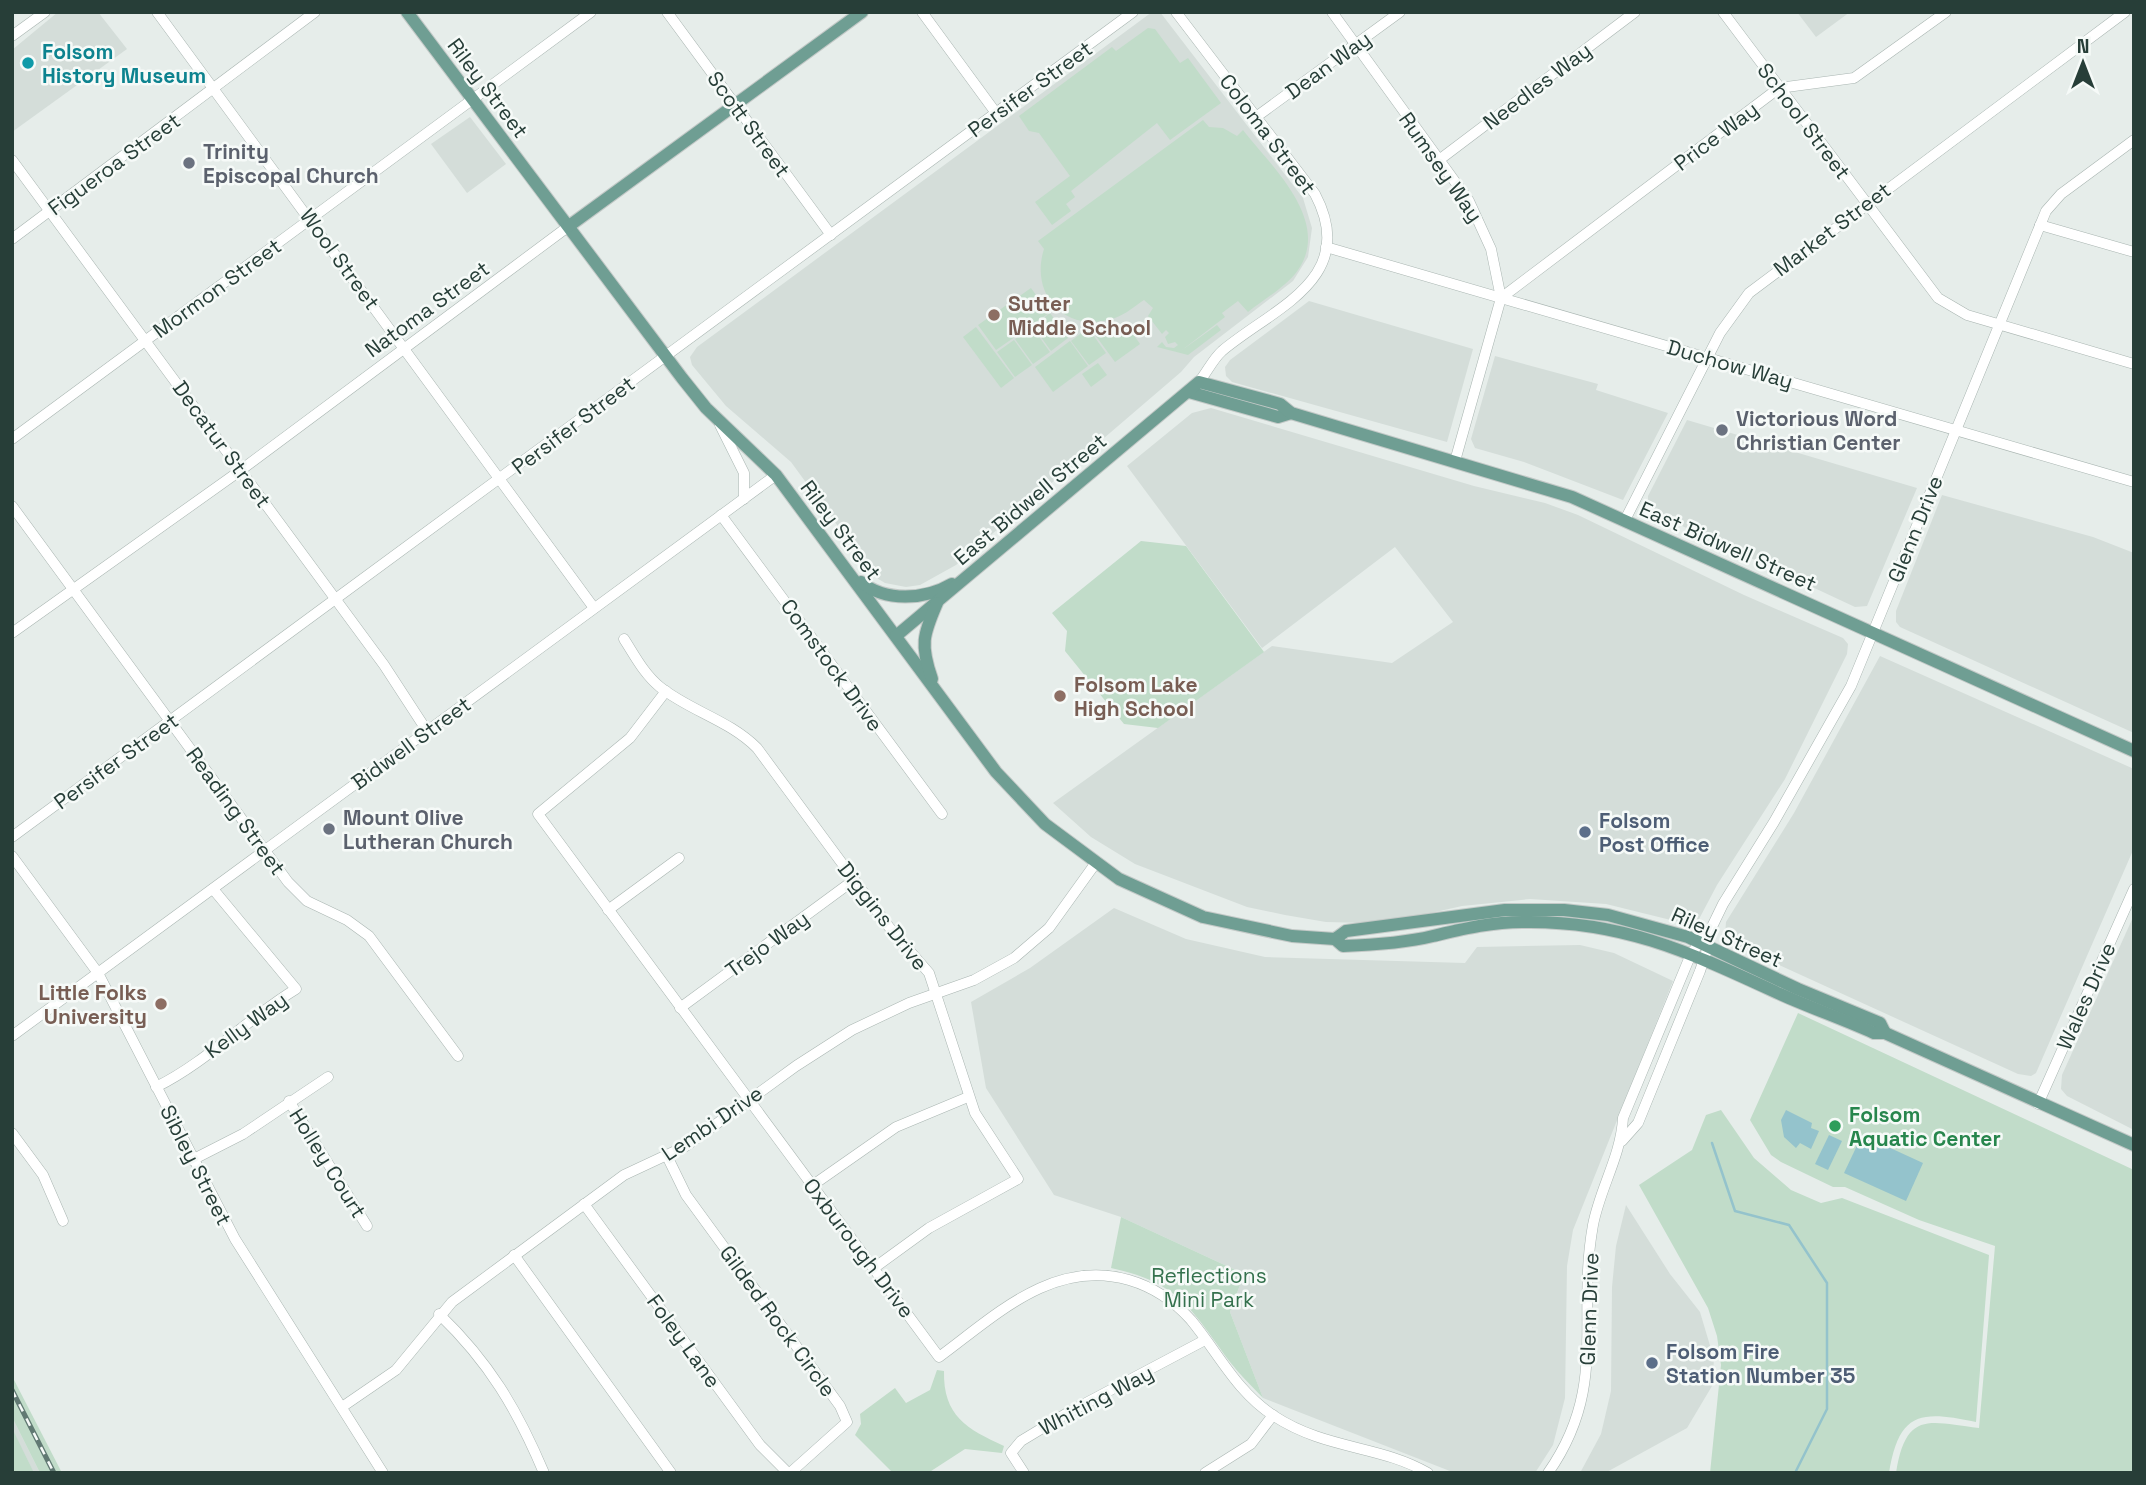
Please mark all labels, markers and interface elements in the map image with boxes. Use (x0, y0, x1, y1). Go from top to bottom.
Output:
street label: Dean Way (1280, 25, 1376, 105)
north arrow (2048, 28, 2118, 98)
street label: Riley Street (442, 33, 534, 143)
text: N (2077, 34, 2089, 59)
street label: Persifer Street (962, 35, 1098, 143)
street label: Needles Way (1477, 36, 1597, 136)
place label: Folsom History Museum (42, 38, 206, 89)
marker: Folsom History Museum (20, 55, 36, 71)
street label: School Street (1751, 57, 1857, 185)
street label: Scott Street (702, 66, 796, 182)
street label: Coloma Street (1214, 68, 1322, 200)
street label: Price Way (1668, 96, 1764, 176)
street label: Figueroa Street (42, 107, 186, 221)
street label: Rumsey Way (1393, 107, 1489, 227)
place label: Trinity Episcopal Church (203, 138, 379, 189)
marker: Trinity Episcopal Church (181, 155, 197, 171)
street label: Market Street (1768, 176, 1896, 282)
street label: Wool Street (294, 203, 386, 315)
street label: Mormon Street (147, 232, 287, 344)
street label: Natoma Street (359, 255, 495, 363)
place label: Sutter Middle School (1008, 290, 1151, 341)
marker: Sutter Middle School (986, 307, 1002, 323)
street label: Duchow Way (1664, 333, 1796, 395)
street label: Persifer Street (506, 370, 640, 480)
street label: Decatur Street (167, 375, 277, 513)
place label: Victorious Word Christian Center (1736, 405, 1901, 456)
marker: Victorious Word Christian Center (1714, 422, 1730, 438)
street label: East Bidwell Street (948, 427, 1112, 571)
street label: Glenn Drive (1881, 472, 1949, 586)
street label: Riley Street (795, 475, 887, 585)
street label: East Bidwell Street (1635, 495, 1821, 597)
street label: Comstock Drive (775, 593, 889, 737)
place label: Folsom Lake High School (1074, 671, 1198, 722)
marker: Folsom Lake High School (1052, 688, 1068, 704)
street label: Bidwell Street (346, 691, 476, 795)
street label: Persifer Street (48, 707, 184, 815)
street label: Reading Street (180, 742, 292, 880)
place label: Mount Olive Lutheran Church (343, 804, 513, 855)
place label: Folsom Post Office (1599, 807, 1710, 858)
marker: Mount Olive Lutheran Church (321, 821, 337, 837)
marker: Folsom Post Office (1577, 824, 1593, 840)
street label: Diggins Drive (832, 856, 934, 976)
street label: Riley Street (1667, 901, 1787, 973)
street label: Trejo Way (720, 905, 814, 983)
street label: Wales Drive (2050, 938, 2122, 1054)
place label: Little Folks University (38, 979, 147, 1030)
street label: Kelly Way (199, 986, 293, 1064)
marker: Little Folks University (153, 996, 169, 1012)
street label: Lembi Drive (656, 1079, 768, 1167)
street label: Sibley Street (154, 1100, 238, 1230)
place label: Folsom Aquatic Center (1849, 1101, 2001, 1152)
street label: Holley Court (284, 1103, 372, 1223)
marker: Folsom Aquatic Center (1827, 1118, 1843, 1134)
street label: Oxburough Drive (798, 1173, 920, 1323)
street label: Gilded Rock Circle (714, 1240, 842, 1402)
street label: Glenn Drive (1574, 1252, 1604, 1366)
park label: Reflections Mini Park (1151, 1262, 1267, 1313)
street label: Foley Lane (641, 1289, 727, 1393)
place label: Folsom Fire Station Number 35 (1666, 1338, 1855, 1389)
marker: Folsom Fire Station Number 35 (1644, 1355, 1660, 1371)
street label: Whiting Way (1034, 1359, 1158, 1441)

